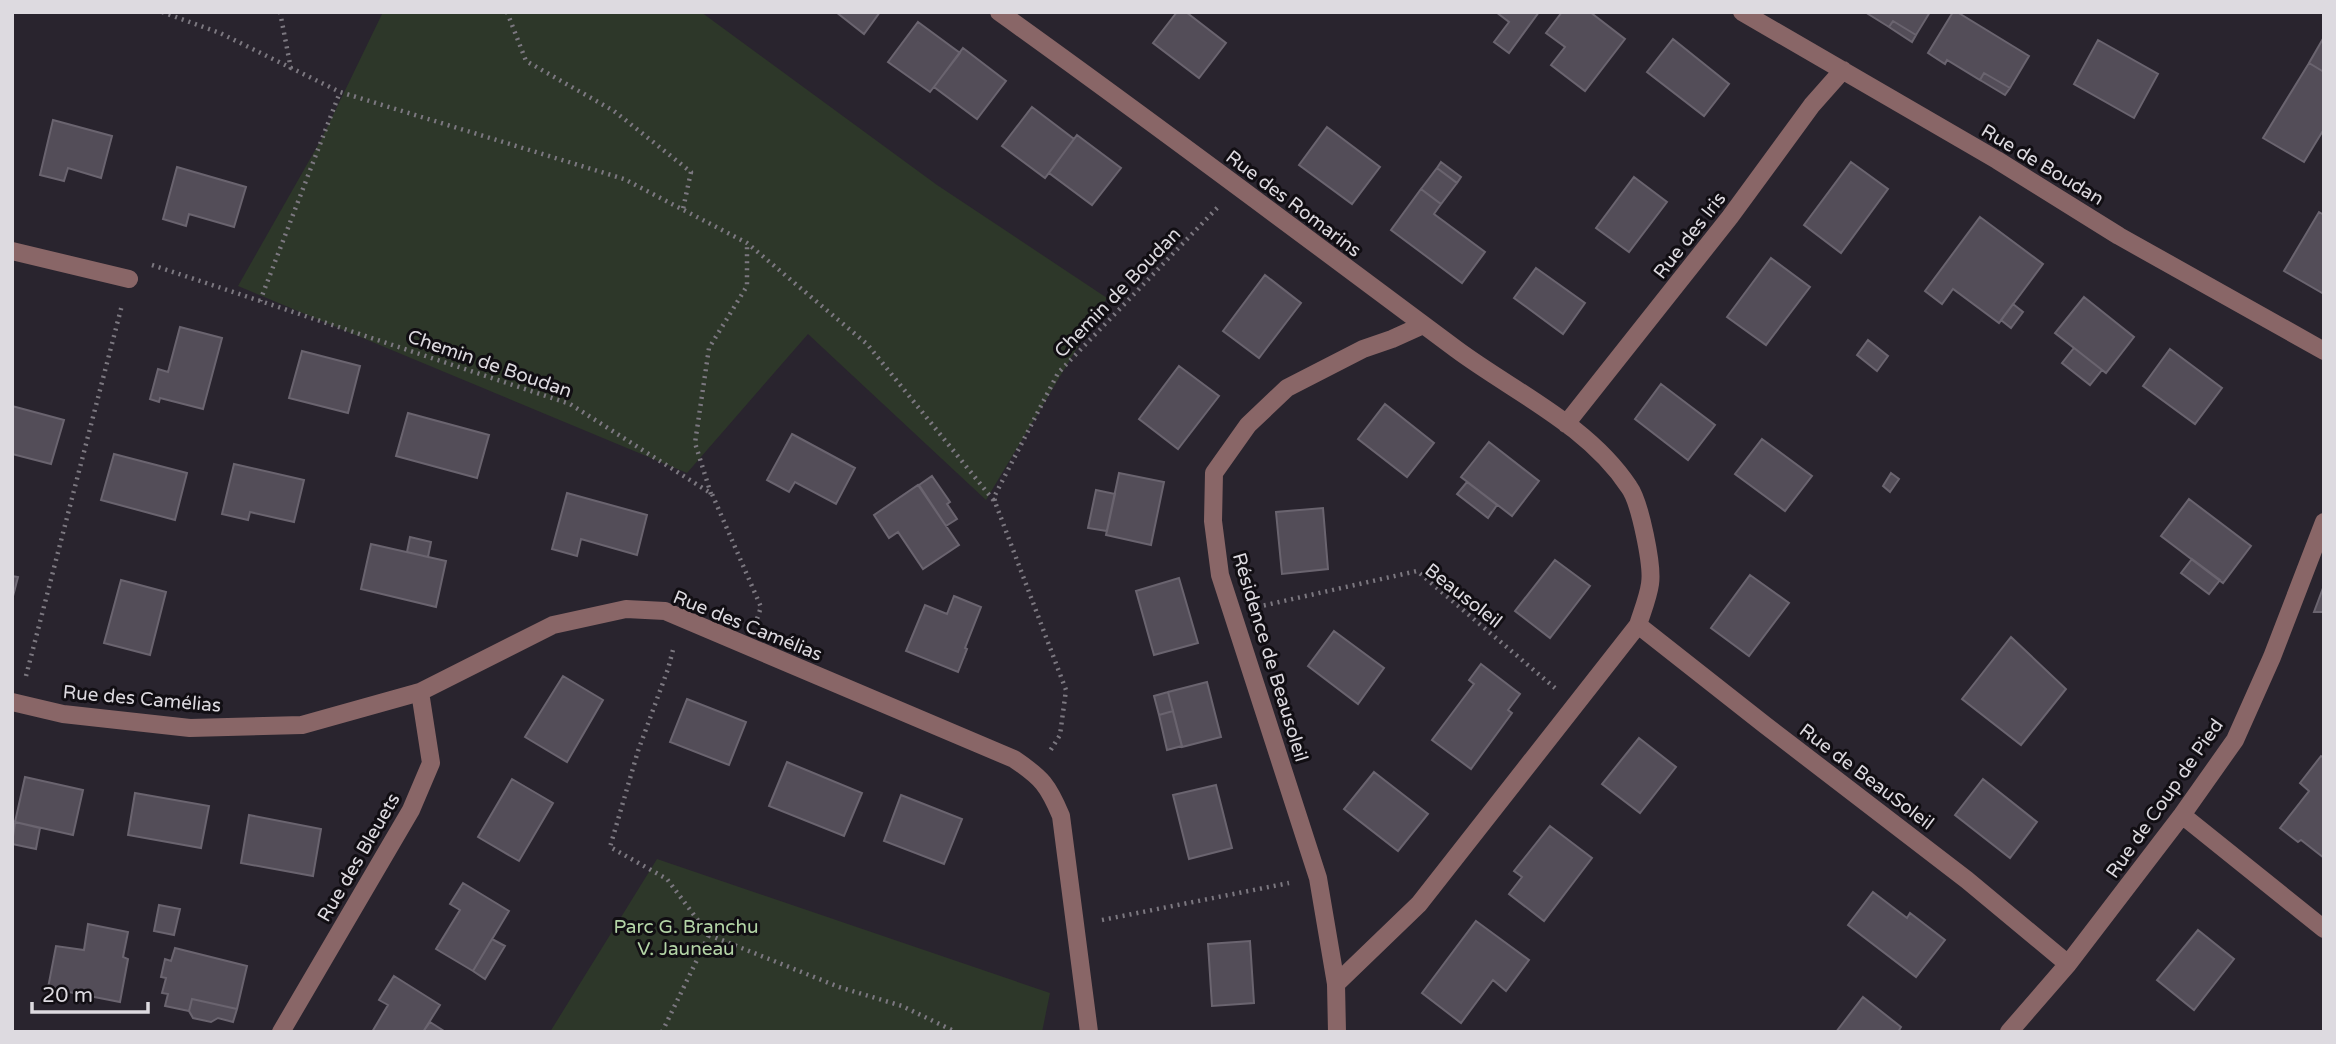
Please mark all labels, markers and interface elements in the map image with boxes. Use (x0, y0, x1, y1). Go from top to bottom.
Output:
street label: Rue de Boudan (1977, 120, 2108, 210)
street label: Rue des Romarins (1221, 146, 1365, 262)
street label: Rue des Iris (1649, 188, 1730, 283)
street label: Chemin de Boudan (1050, 223, 1185, 362)
street label: Chemin de Boudan (405, 325, 575, 402)
street label: Résidence de Beausoleil (1228, 550, 1312, 765)
street label: Beausoleil (1421, 559, 1506, 633)
street label: Rue des Camélias (670, 586, 825, 666)
street label: Rue des Camélias (62, 681, 222, 717)
street label: Rue de Coup de Pied (2102, 715, 2228, 882)
street label: Rue de BeauSoleil (1795, 719, 1938, 834)
street label: Rue des Bleuets (313, 789, 405, 926)
park label: Parc G. Branchu V. Jauneau (613, 916, 759, 960)
scale bar (32, 970, 147, 1014)
text: 20 m (42, 983, 93, 1008)

